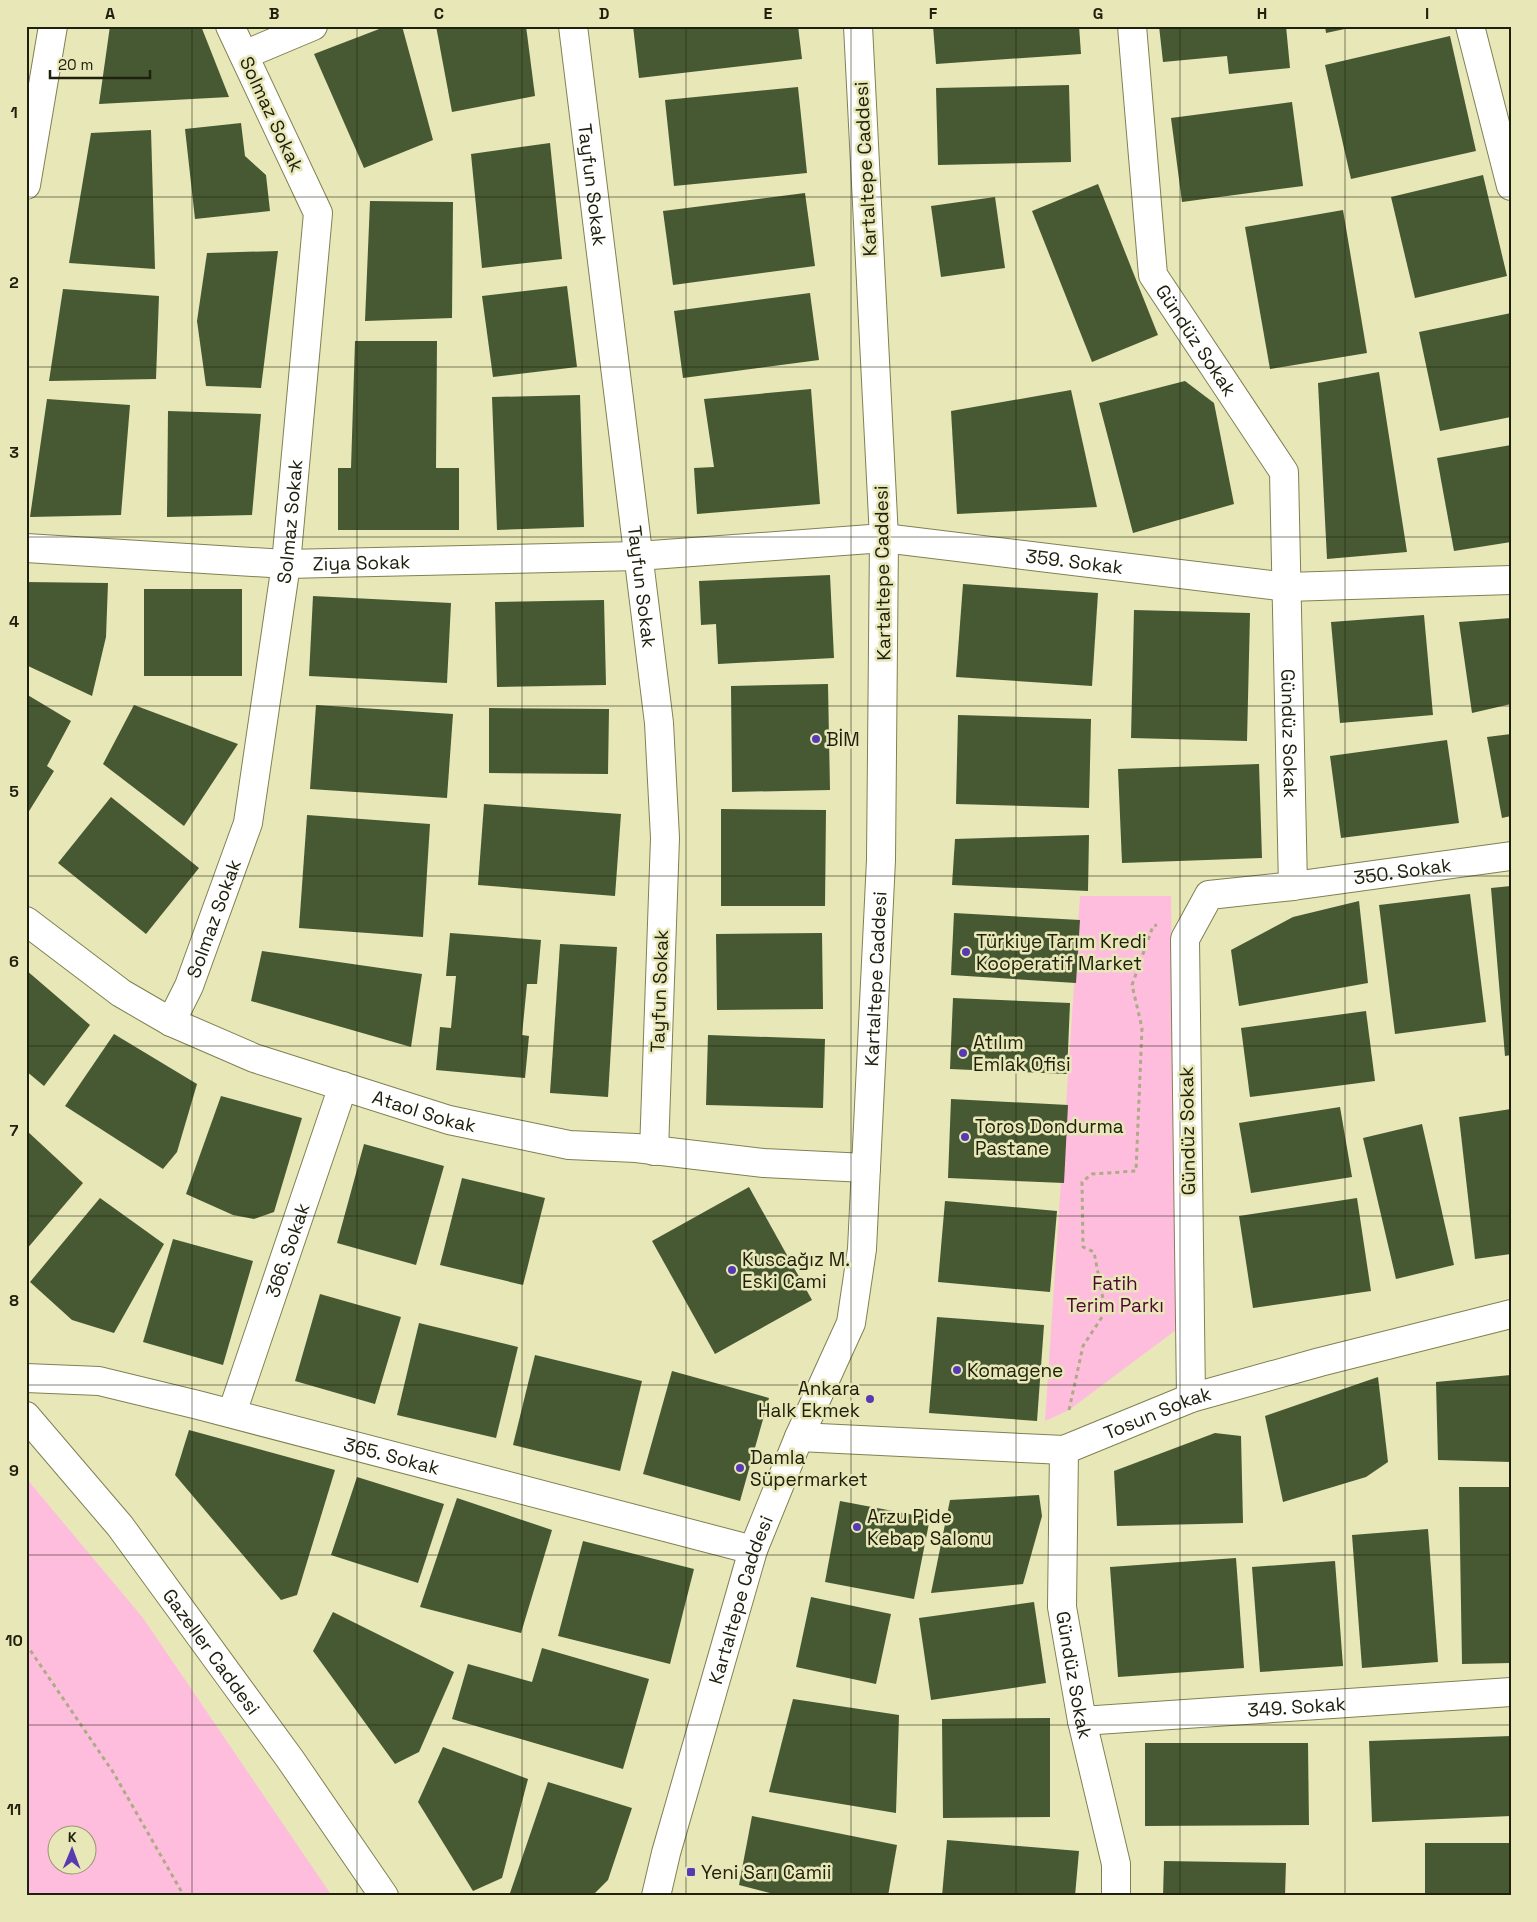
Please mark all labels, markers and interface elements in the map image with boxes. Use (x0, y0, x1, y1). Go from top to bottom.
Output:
text: A (105, 3, 115, 24)
text: B (269, 3, 279, 24)
text: C (434, 3, 444, 24)
text: D (599, 3, 609, 24)
text: E (764, 3, 773, 24)
text: F (929, 3, 938, 24)
text: G (1093, 3, 1103, 24)
text: H (1257, 3, 1267, 24)
text: I (1425, 3, 1429, 24)
scale bar (50, 48, 150, 80)
street label: Solmaz Sokak (234, 52, 309, 176)
text: 20 m (58, 55, 93, 74)
street label: Kartaltepe Caddesi (848, 81, 883, 257)
text: 1 (10, 102, 18, 123)
street label: Tayfun Sokak (572, 122, 612, 247)
text: 2 (9, 272, 19, 293)
street label: Gündüz Sokak (1150, 280, 1242, 401)
text: 3 (9, 442, 19, 463)
street label: Solmaz Sokak (271, 458, 308, 585)
street label: Kartaltepe Caddesi (868, 485, 897, 661)
street label: Tayfun Sokak (622, 524, 662, 649)
street label: 359. Sokak (1024, 543, 1124, 580)
street label: Ziya Sokak (312, 549, 411, 576)
text: 4 (9, 611, 19, 632)
street label: Gündüz Sokak (1275, 669, 1303, 798)
place label: BİM (826, 727, 860, 752)
marker: BİM (810, 733, 822, 745)
text: 5 (9, 781, 19, 802)
street label: 350. Sokak (1352, 852, 1453, 891)
street label: Solmaz Sokak (181, 856, 247, 982)
street label: Kartaltepe Caddesi (859, 891, 892, 1067)
street label: Tayfun Sokak (645, 929, 674, 1053)
place label: Türkiye Tarım Kredi Kooperatif Market (976, 929, 1147, 976)
marker: Türkiye Tarım Kredi Kooperatif Market (960, 946, 972, 958)
text: 6 (9, 951, 19, 972)
place label: Atılım Emlak Ofisi (973, 1030, 1071, 1077)
marker: Atılım Emlak Ofisi (957, 1047, 969, 1059)
street label: Gündüz Sokak (1174, 1066, 1201, 1196)
street label: Ataol Sokak (369, 1084, 478, 1138)
place label: Toros Dondurma Pastane (975, 1114, 1124, 1161)
text: 7 (10, 1120, 19, 1141)
marker: Toros Dondurma Pastane (959, 1131, 971, 1143)
street label: 366. Sokak (260, 1200, 315, 1301)
place label: Kuscağız M. Eski Cami (742, 1247, 850, 1294)
marker: Kuscağız M. Eski Cami (726, 1264, 738, 1276)
park label: Fatih Terim Parkı (1066, 1271, 1164, 1318)
text: 8 (9, 1290, 19, 1311)
place label: Komagene (967, 1358, 1063, 1383)
marker: Komagene (951, 1364, 963, 1376)
place label: Ankara Halk Ekmek (758, 1376, 860, 1423)
street label: Tosun Sokak (1100, 1381, 1214, 1445)
marker: Ankara Halk Ekmek (864, 1393, 876, 1405)
street label: 365. Sokak (341, 1432, 442, 1481)
place label: Damla Süpermarket (750, 1445, 868, 1492)
text: 9 (9, 1460, 19, 1481)
marker: Damla Süpermarket (734, 1462, 746, 1474)
place label: Arzu Pide Kebap Salonu (867, 1504, 992, 1551)
street label: Kartaltepe Caddesi (703, 1512, 779, 1687)
marker: Arzu Pide Kebap Salonu (851, 1521, 863, 1533)
street label: Gazeller Caddesi (157, 1584, 265, 1720)
street label: Gündüz Sokak (1050, 1609, 1098, 1741)
text: 10 (5, 1630, 23, 1651)
street label: 349. Sokak (1247, 1691, 1347, 1723)
text: 11 (7, 1799, 21, 1820)
north arrow (48, 1824, 98, 1874)
text: K (68, 1828, 77, 1846)
place label: Yeni Sarı Camii (701, 1860, 831, 1885)
marker: Yeni Sarı Camii (685, 1866, 697, 1878)

